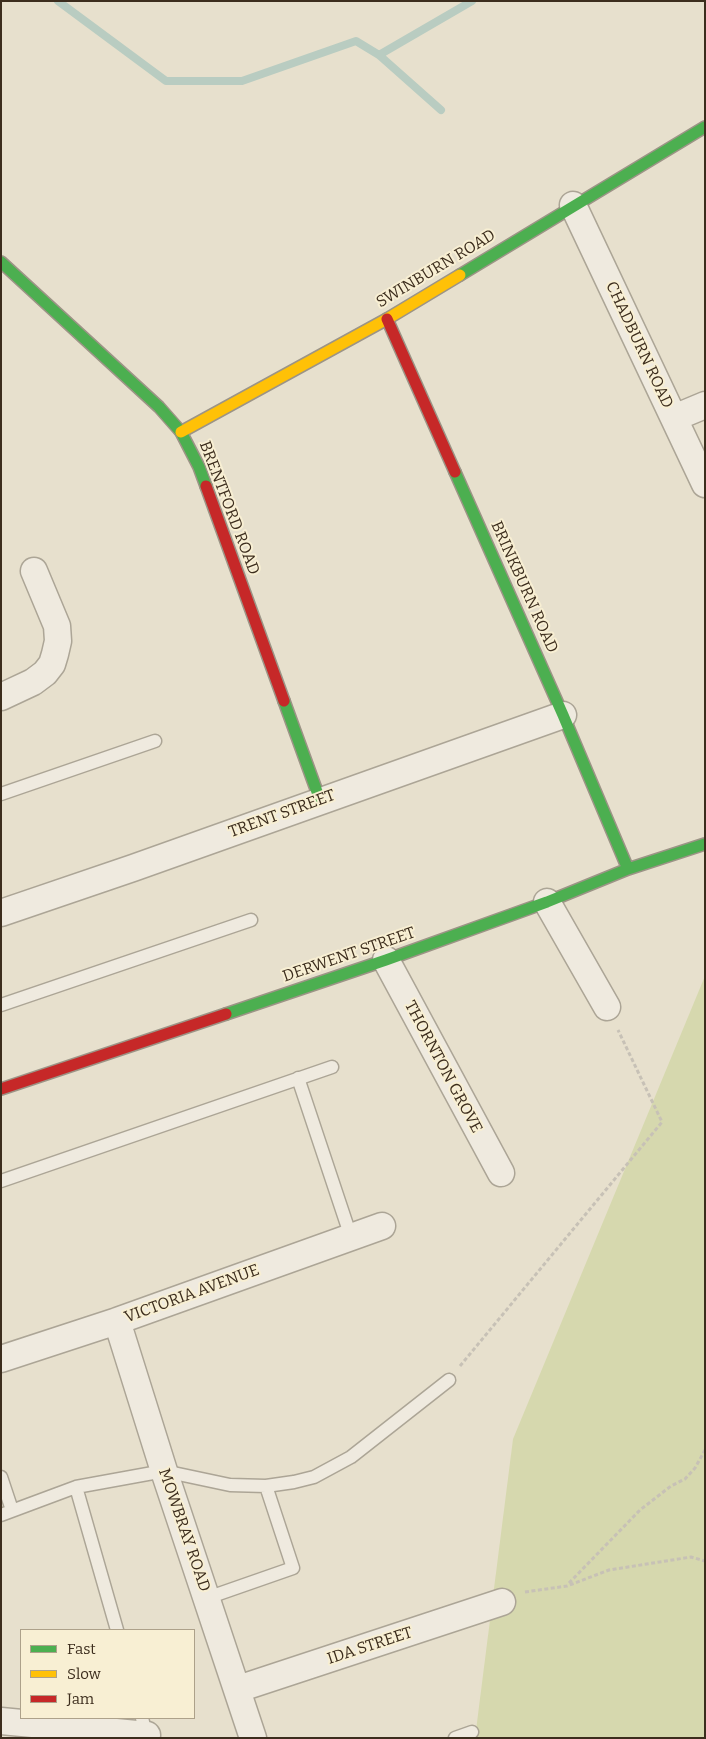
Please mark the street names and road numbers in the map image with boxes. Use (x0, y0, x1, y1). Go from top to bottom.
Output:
street label: SWINBURN ROAD (373, 226, 499, 312)
street label: CHADBURN ROAD (601, 279, 677, 411)
street label: BRENTFORD ROAD (195, 438, 263, 578)
street label: BRINKBURN ROAD (486, 518, 562, 656)
street label: TRENT STREET (226, 786, 338, 842)
street label: DERWENT STREET (280, 923, 418, 987)
street label: THORNTON GROVE (400, 998, 486, 1136)
street label: VICTORIA AVENUE (122, 1261, 262, 1327)
street label: MOWBRAY ROAD (154, 1466, 214, 1594)
street label: IDA STREET (325, 1623, 415, 1669)

